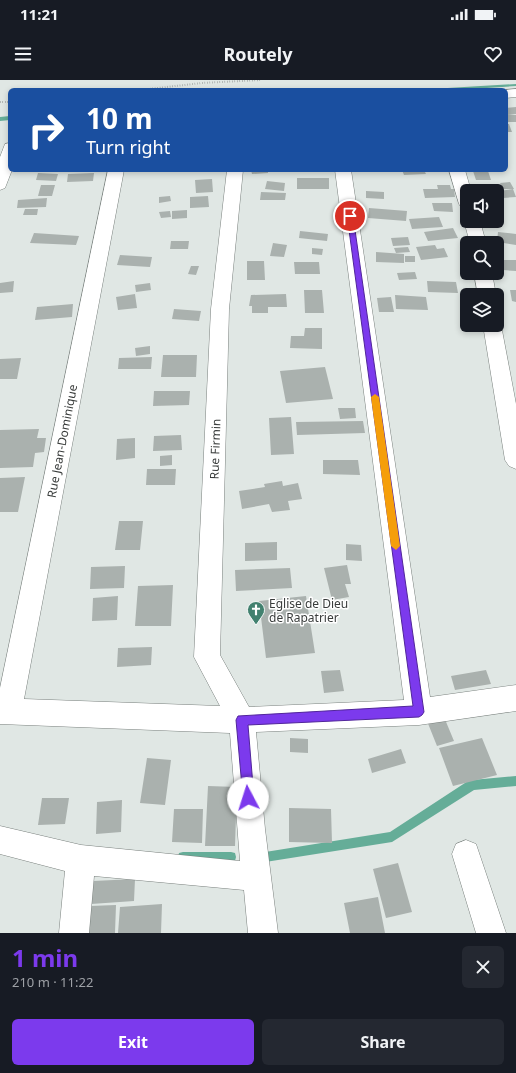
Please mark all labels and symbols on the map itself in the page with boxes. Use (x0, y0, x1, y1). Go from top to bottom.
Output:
pin (333, 199, 367, 233)
street label: Rue Jean-Dominique (43, 383, 81, 499)
street label: Rue Firmin (205, 418, 225, 480)
place label: Eglise de Dieu de Rapatrier (269, 595, 348, 626)
church icon: Eglise de Dieu de Rapatrier (246, 600, 266, 625)
position arrow (227, 777, 269, 819)

